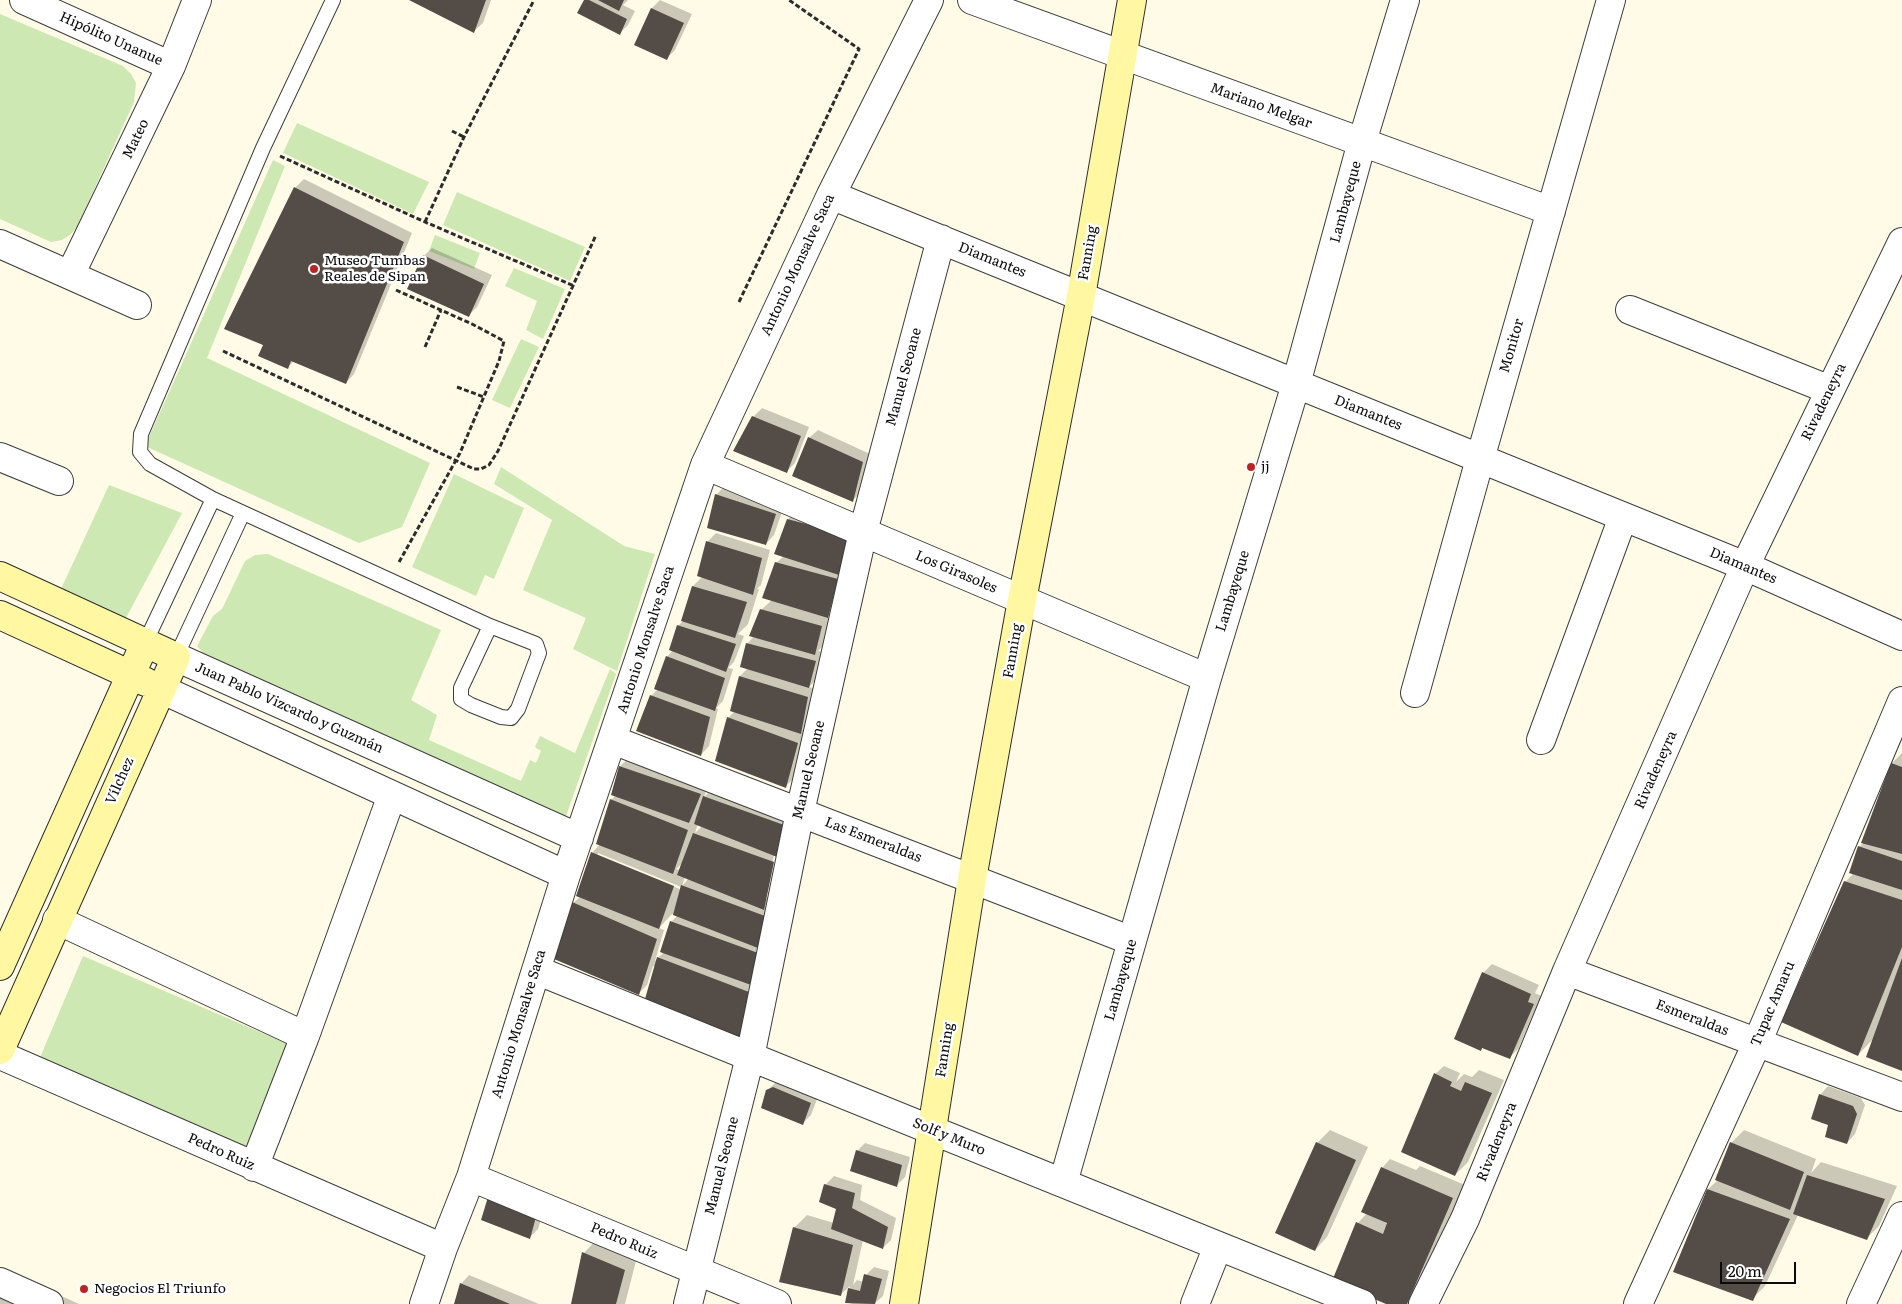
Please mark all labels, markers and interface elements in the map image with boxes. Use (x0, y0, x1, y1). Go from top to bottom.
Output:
street label: Hipólito Unanue (57, 9, 165, 69)
street label: Mariano Melgar (1208, 80, 1314, 132)
street label: Mateo (119, 116, 153, 162)
street label: Lambayeque (1327, 159, 1365, 245)
street label: Antonio Monsalve Saca (758, 191, 838, 339)
street label: Fanning (1075, 224, 1101, 282)
street label: Diamantes (956, 239, 1028, 281)
place label: Museo Tumbas Reales de Sipan (324, 253, 426, 286)
marker: Museo Tumbas Reales de Sipan (308, 263, 320, 275)
street label: Monitor (1496, 317, 1528, 375)
street label: Manuel Seoane (883, 326, 925, 428)
street label: Rivadeneyra (1798, 361, 1850, 443)
street label: Diamantes (1332, 392, 1404, 434)
place label: jj (1261, 459, 1270, 475)
marker: jj (1245, 461, 1257, 473)
street label: Diamantes (1707, 544, 1779, 588)
street label: Los Girasoles (912, 547, 1000, 597)
street label: Lambayeque (1213, 548, 1253, 634)
street label: Antonio Monsalve Saca (614, 564, 678, 716)
street label: Fanning (1000, 622, 1026, 680)
street label: Juan Pablo Vizcardo y Guzmán (192, 659, 386, 757)
street label: Manuel Seoane (789, 719, 829, 821)
street label: Rivadeneyra (1631, 728, 1681, 812)
street label: Vílchez (102, 755, 138, 807)
street label: Las Esmeraldas (822, 814, 924, 866)
street label: Lambayeque (1101, 937, 1141, 1023)
street label: Antonio Monsalve Saca (488, 948, 550, 1100)
street label: Tupac Amaru (1747, 959, 1799, 1049)
street label: Esmeraldas (1653, 996, 1731, 1040)
street label: Fanning (932, 1021, 958, 1079)
street label: Rivadeneyra (1473, 1100, 1521, 1184)
street label: Manuel Seoane (702, 1115, 742, 1217)
street label: Solf y Muro (910, 1115, 988, 1159)
street label: Pedro Ruiz (185, 1130, 257, 1174)
street label: Pedro Ruiz (588, 1219, 660, 1263)
scale bar (1722, 1252, 1798, 1284)
text: 20 m (1728, 1259, 1762, 1282)
place label: Negocios El Triunfo (94, 1281, 226, 1297)
marker: Negocios El Triunfo (78, 1283, 90, 1295)

